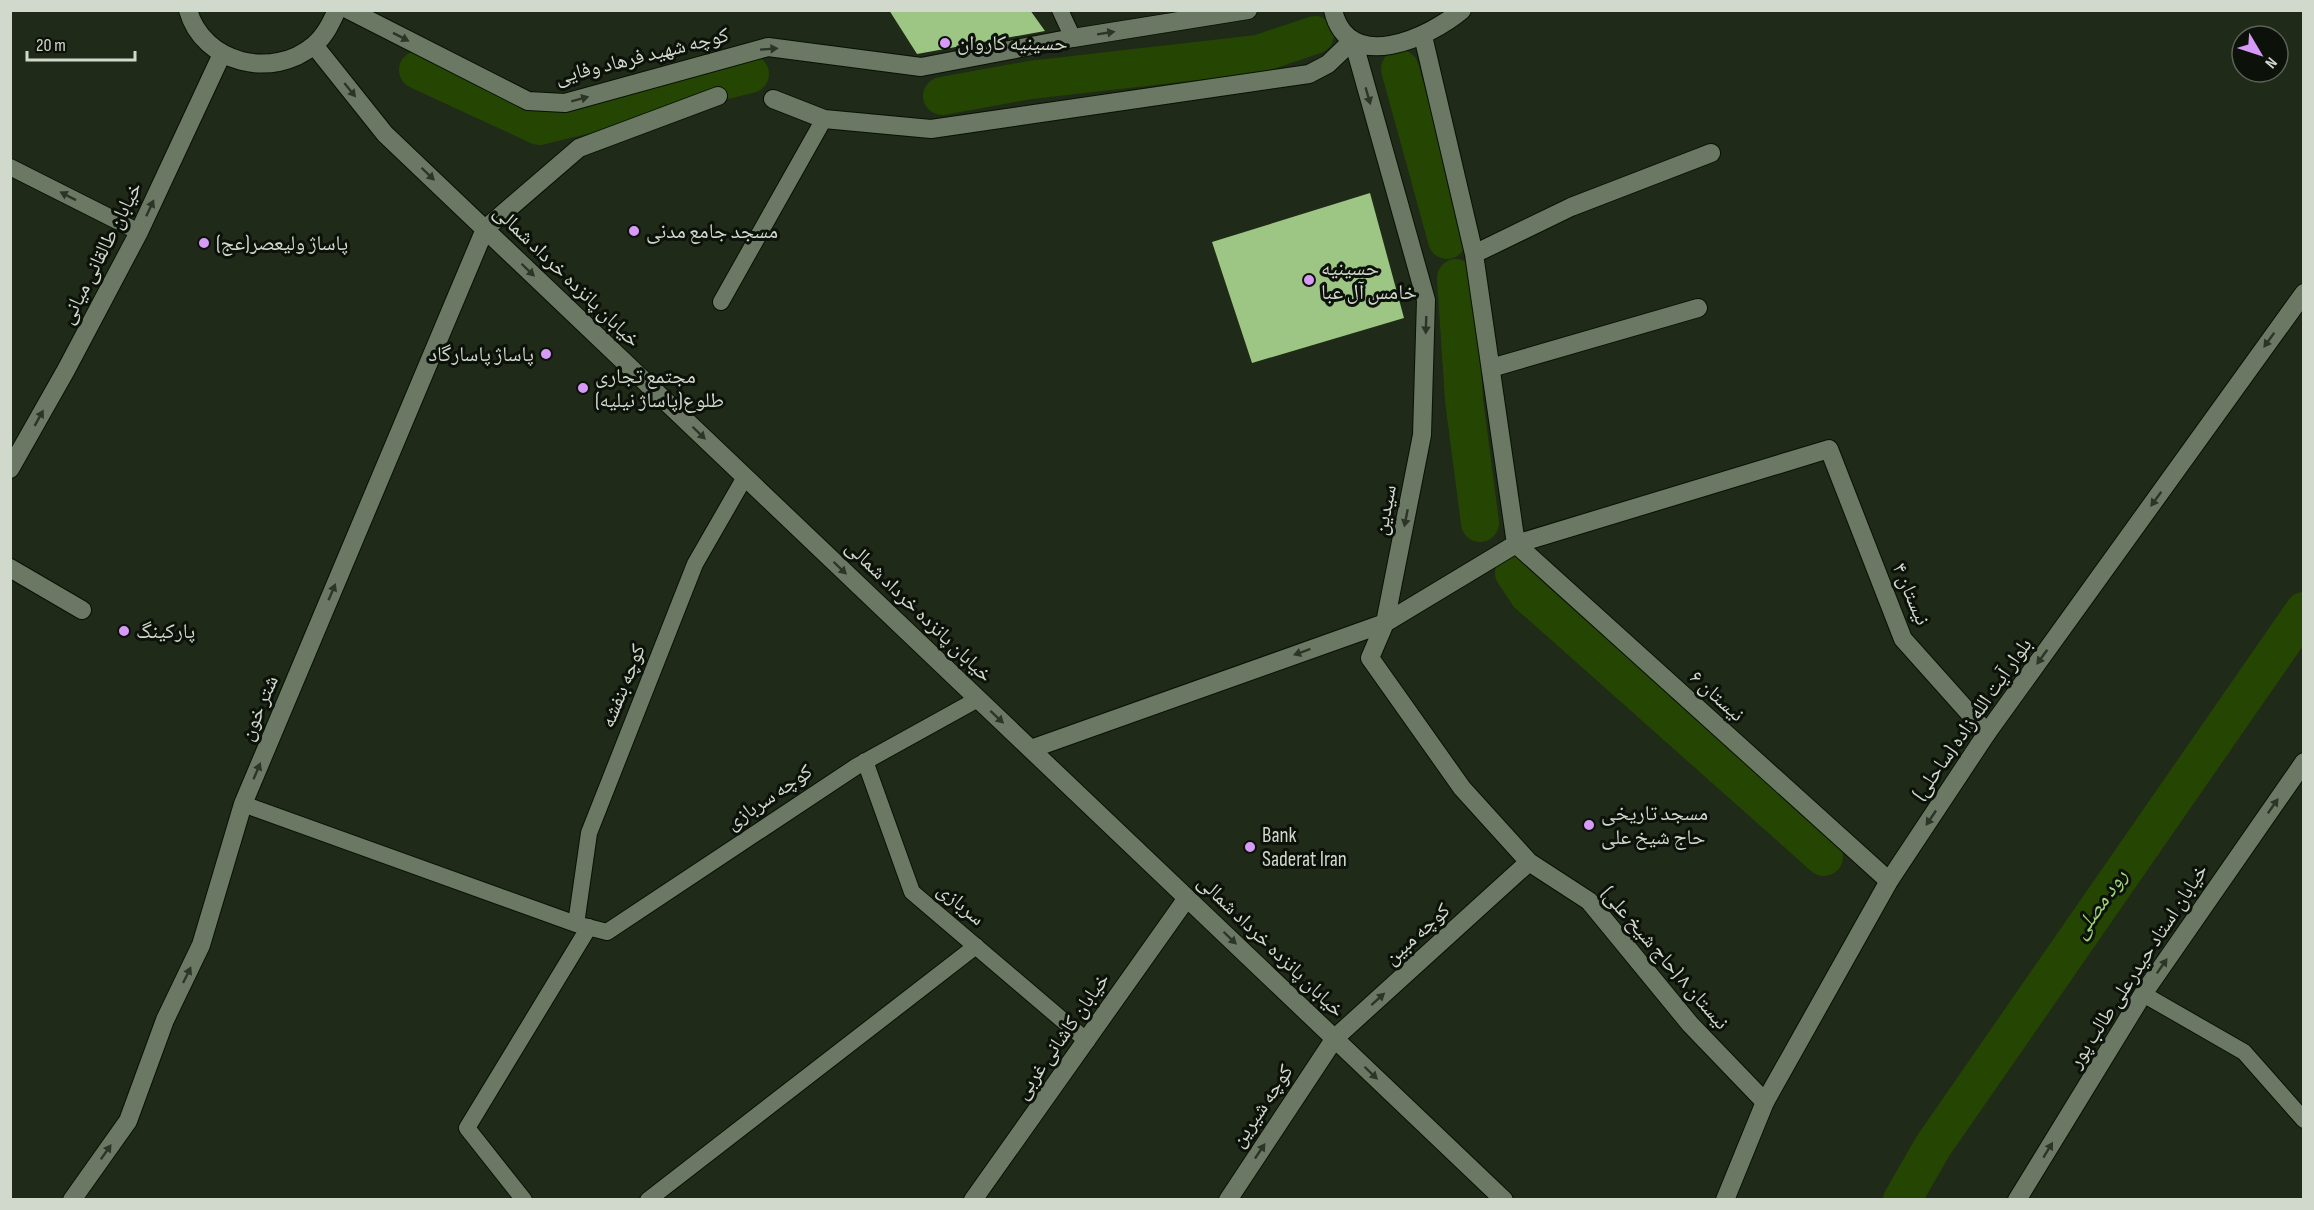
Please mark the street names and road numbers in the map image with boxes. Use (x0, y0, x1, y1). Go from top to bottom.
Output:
street label: کوچه شهید فرهاد وفایی (552, 22, 732, 90)
street label: خیابان طالقانی میانی (54, 178, 148, 328)
street label: خیابان پانزده خرداد شمالی (488, 199, 646, 353)
street label: سیدین (1368, 483, 1402, 537)
street label: خیابان پانزده خرداد شمالی (840, 534, 998, 688)
street label: نیستان ۴ (1887, 559, 1935, 629)
street label: بلوار آیت الله زاده (ساحلی) (1907, 633, 2037, 805)
street label: کوچه بنفشه (595, 640, 651, 732)
street label: نیستان ۶ (1684, 665, 1750, 727)
street label: شتر خون (234, 671, 284, 745)
street label: کوچه سربازی (721, 759, 817, 835)
street label: خیابان استاد حیدرعلی طالب پور (2062, 859, 2213, 1074)
street label: خیابان پانزده خرداد شمالی (1192, 869, 1350, 1023)
street label: سربازی (932, 877, 990, 931)
street label: نیستان ۸ (حاج شیخ علی) (1596, 881, 1734, 1035)
street label: کوچه مبین (1379, 898, 1455, 970)
street label: خیابان کاشانی غربی (1009, 968, 1115, 1104)
street label: کوچه شیرین (1225, 1060, 1299, 1152)

